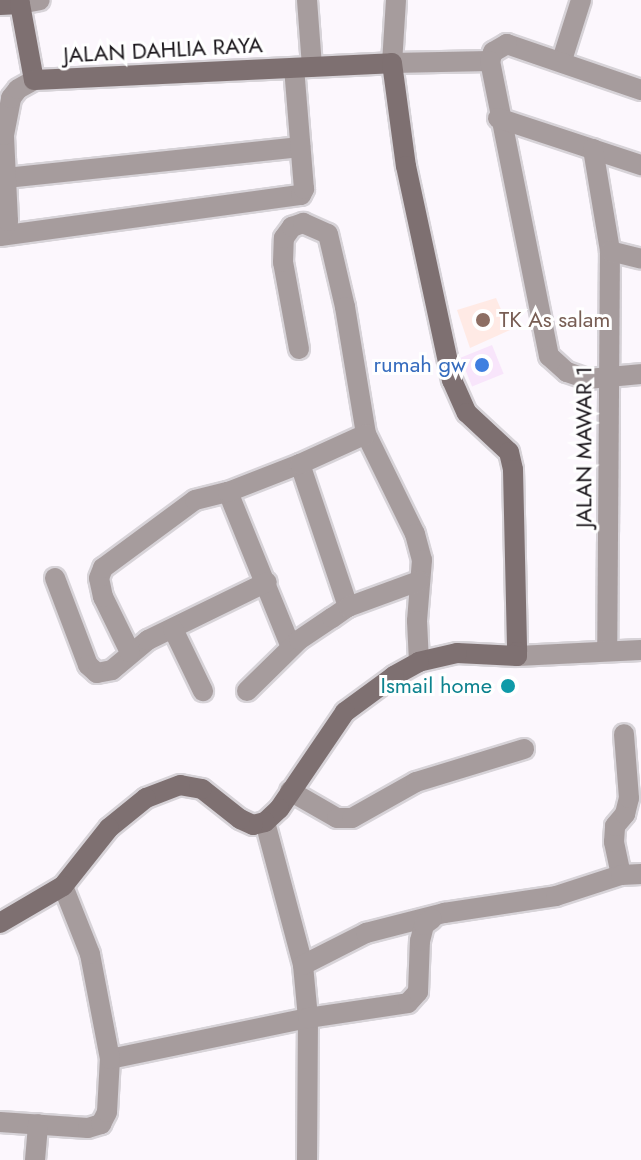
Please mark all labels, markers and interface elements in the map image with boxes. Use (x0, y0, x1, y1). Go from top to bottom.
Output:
street label: JALAN DAHLIA RAYA (63, 32, 263, 68)
place label: TK As salam (499, 307, 610, 333)
marker: TK As salam (474, 311, 492, 329)
place label: rumah gw (374, 352, 466, 378)
marker: rumah gw (473, 356, 491, 374)
street label: JALAN MAWAR 1 (571, 366, 597, 528)
place label: Ismail home (381, 673, 492, 699)
marker: Ismail home (499, 677, 517, 695)

